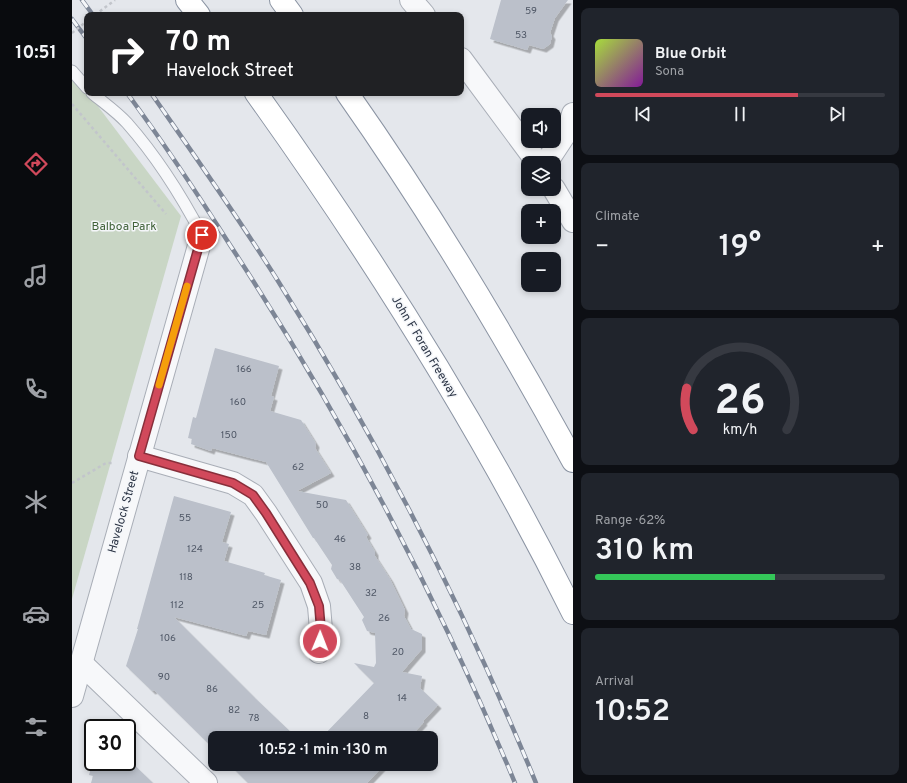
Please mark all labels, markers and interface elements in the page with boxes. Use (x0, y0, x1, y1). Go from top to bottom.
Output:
house number: 59 (525, 5, 537, 18)
text: 70 m (166, 25, 231, 61)
icon: right (100, 28, 152, 80)
house number: 53 (515, 29, 527, 42)
text: 10:51 (15, 42, 57, 65)
text: Blue Orbit (655, 45, 726, 64)
text: Havelock Street (166, 60, 294, 83)
text: Sona (655, 64, 684, 80)
icon: previous (632, 103, 654, 125)
icon: pause (729, 103, 751, 125)
icon: next (826, 103, 848, 125)
map controls (521, 108, 561, 292)
button: sound (521, 108, 561, 148)
icon: directions (22, 150, 50, 178)
button: layers (521, 156, 561, 196)
button: + (521, 204, 561, 244)
text: Climate (595, 209, 640, 225)
pin (185, 218, 219, 252)
park label: Balboa Park (91, 219, 157, 235)
icon: arrive (191, 224, 213, 246)
text: 19° (719, 229, 761, 266)
text: − (595, 234, 609, 261)
text: + (871, 234, 885, 261)
button: − (521, 252, 561, 292)
icon: music (22, 262, 50, 290)
street label: John F Foran Freeway (387, 293, 461, 401)
house number: 166 (236, 363, 252, 376)
icon: phone (22, 375, 50, 403)
text: 26 (715, 375, 766, 428)
house number: 160 (230, 396, 246, 409)
text: km/h (723, 420, 757, 438)
house number: 150 (221, 429, 237, 442)
house number: 62 (292, 461, 304, 474)
street label: Havelock Street (105, 469, 143, 555)
icon: climate (22, 488, 50, 516)
house number: 50 (316, 499, 328, 512)
house number: 55 (179, 512, 191, 525)
text: Range · 62% (595, 513, 665, 529)
house number: 46 (334, 533, 346, 546)
text: 310 km (595, 533, 694, 570)
house number: 124 (187, 543, 203, 556)
house number: 38 (349, 561, 361, 574)
house number: 118 (179, 571, 193, 584)
house number: 32 (365, 587, 377, 600)
house number: 112 (170, 599, 184, 612)
house number: 25 (252, 599, 264, 612)
icon: car (22, 600, 50, 628)
house number: 26 (378, 612, 390, 625)
position arrow (299, 620, 341, 662)
house number: 106 (160, 632, 176, 645)
house number: 20 (392, 646, 404, 659)
house number: 90 (158, 671, 170, 684)
text: Arrival (595, 674, 634, 690)
house number: 86 (206, 683, 218, 696)
house number: 14 (397, 692, 407, 705)
text: 10:52 (595, 694, 670, 731)
house number: 82 (228, 704, 240, 717)
house number: 8 (363, 710, 369, 723)
house number: 78 (248, 712, 260, 725)
icon: filters (22, 713, 50, 741)
speed limit sign: 30 (84, 719, 136, 771)
text: 10:52 · 1 min · 130 m (259, 741, 387, 760)

